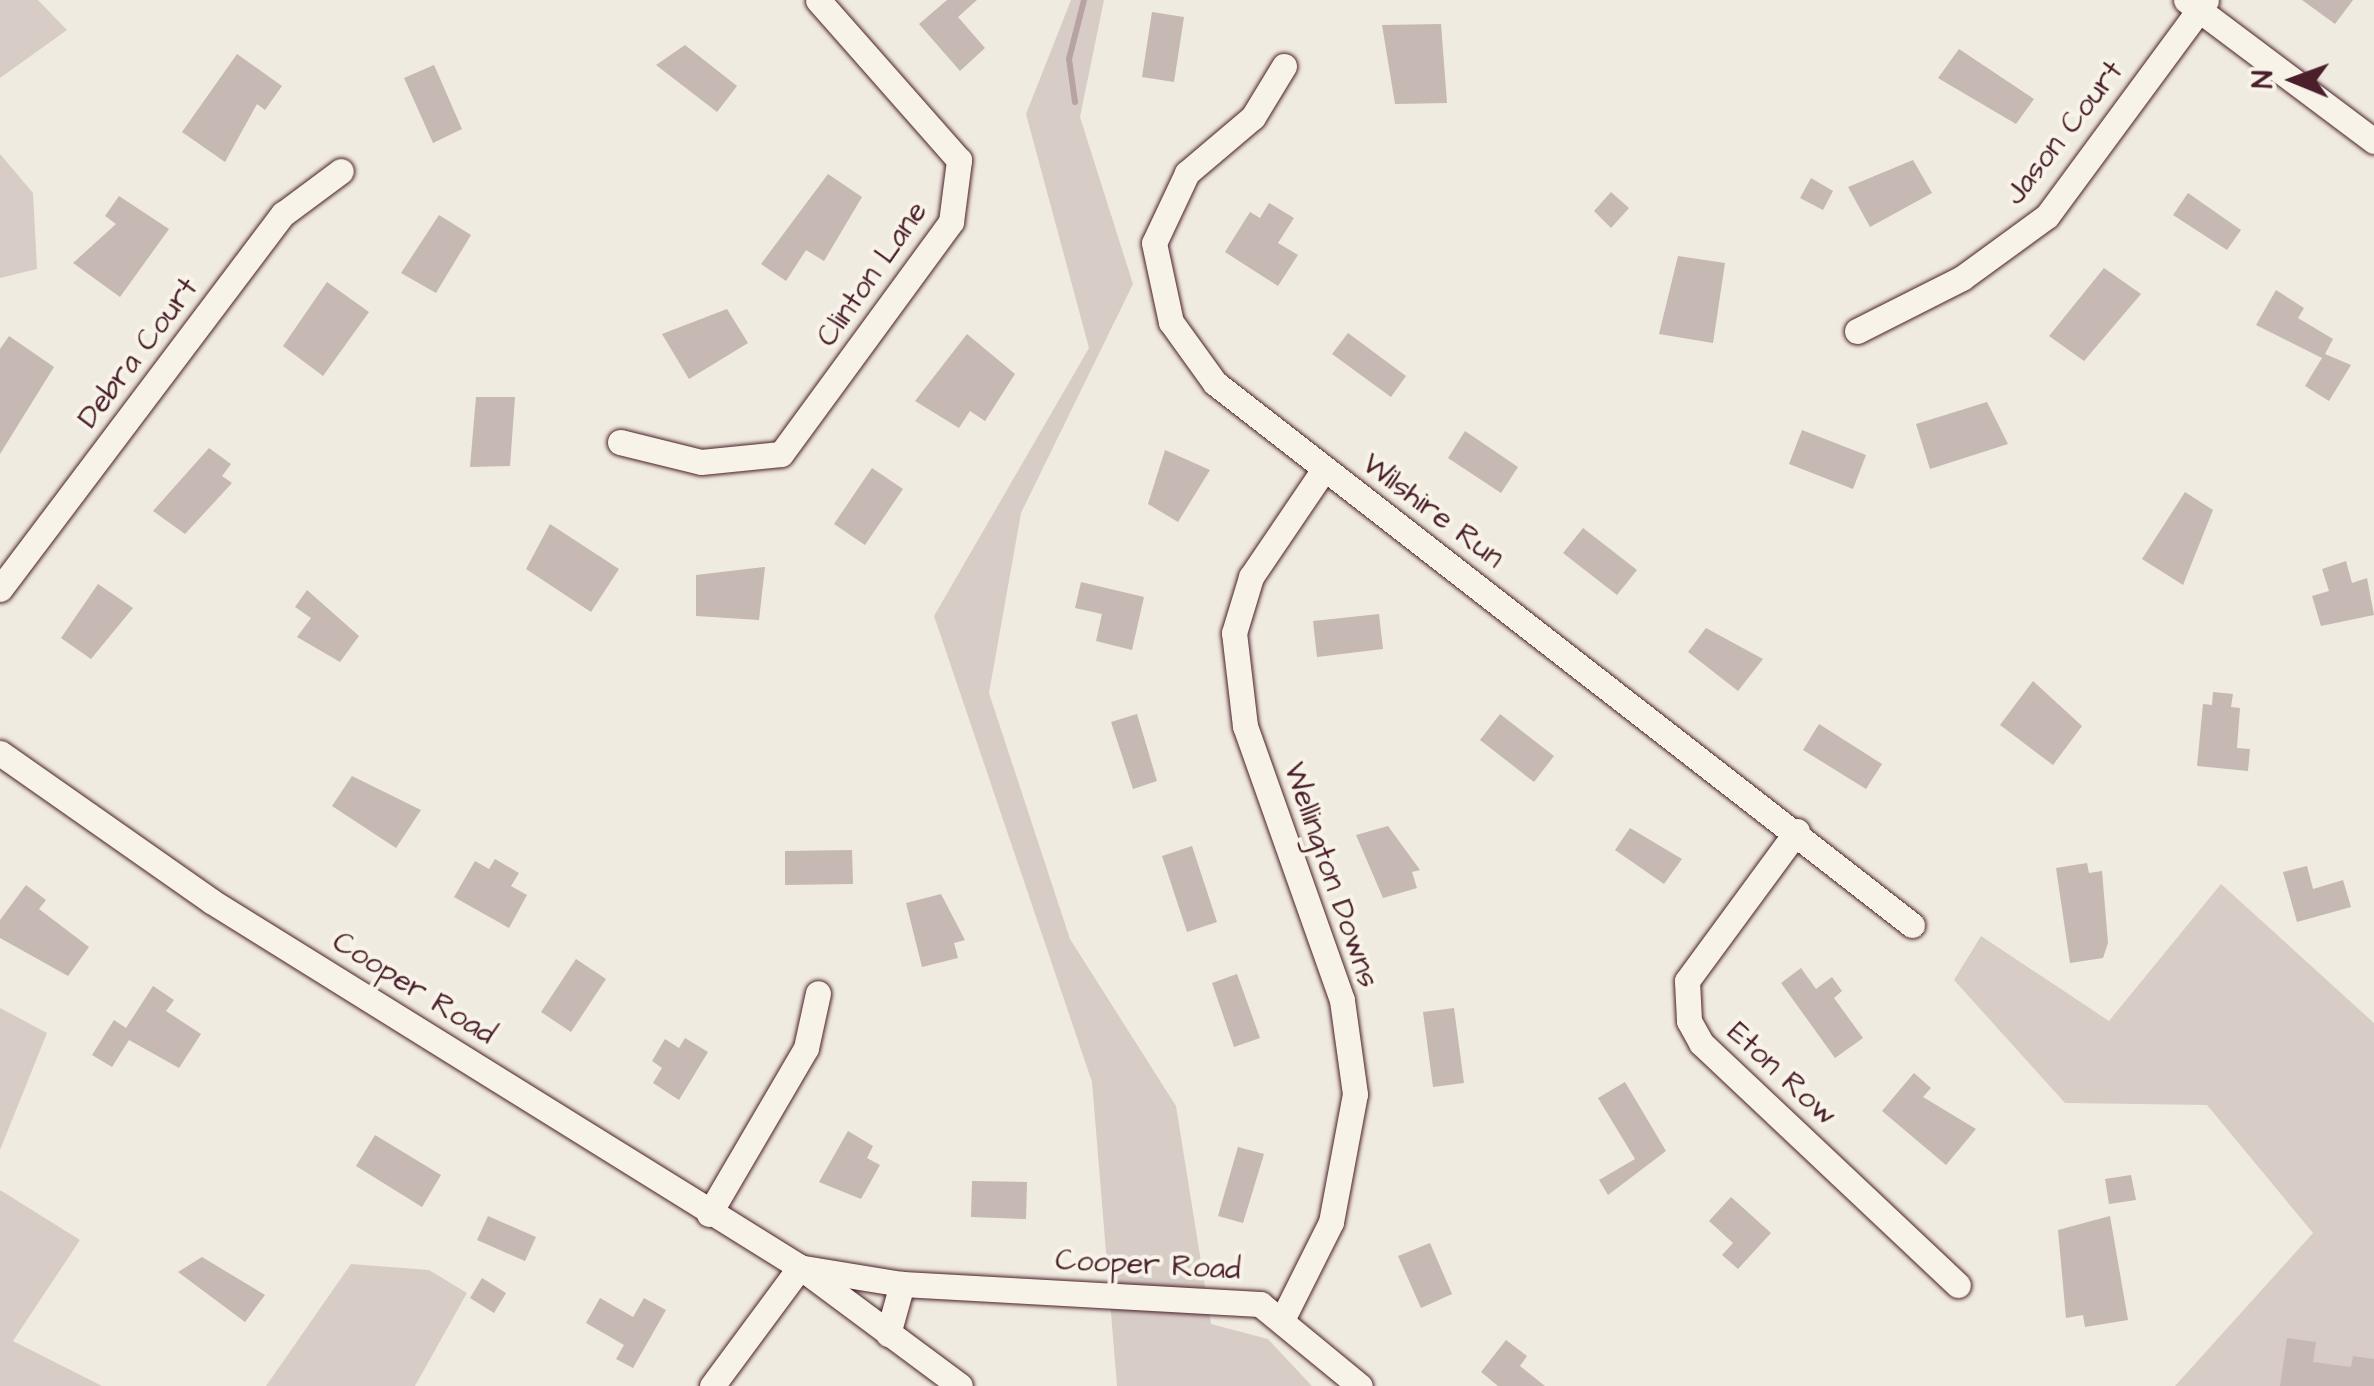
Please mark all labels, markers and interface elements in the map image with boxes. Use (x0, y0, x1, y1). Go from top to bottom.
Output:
north arrow (2244, 30, 2344, 130)
street label: Jason Court (1997, 54, 2131, 212)
text: N (2244, 70, 2283, 89)
street label: Clinton Lane (809, 195, 935, 353)
street label: Debra Court (70, 271, 206, 435)
street label: Wilshire Run (1355, 446, 1511, 576)
street label: Wellington Downs (1276, 758, 1386, 992)
street label: Cooper Road (326, 924, 502, 1052)
street label: Eton Row (1720, 1014, 1844, 1134)
street label: Cooper Road (1054, 1242, 1242, 1288)

